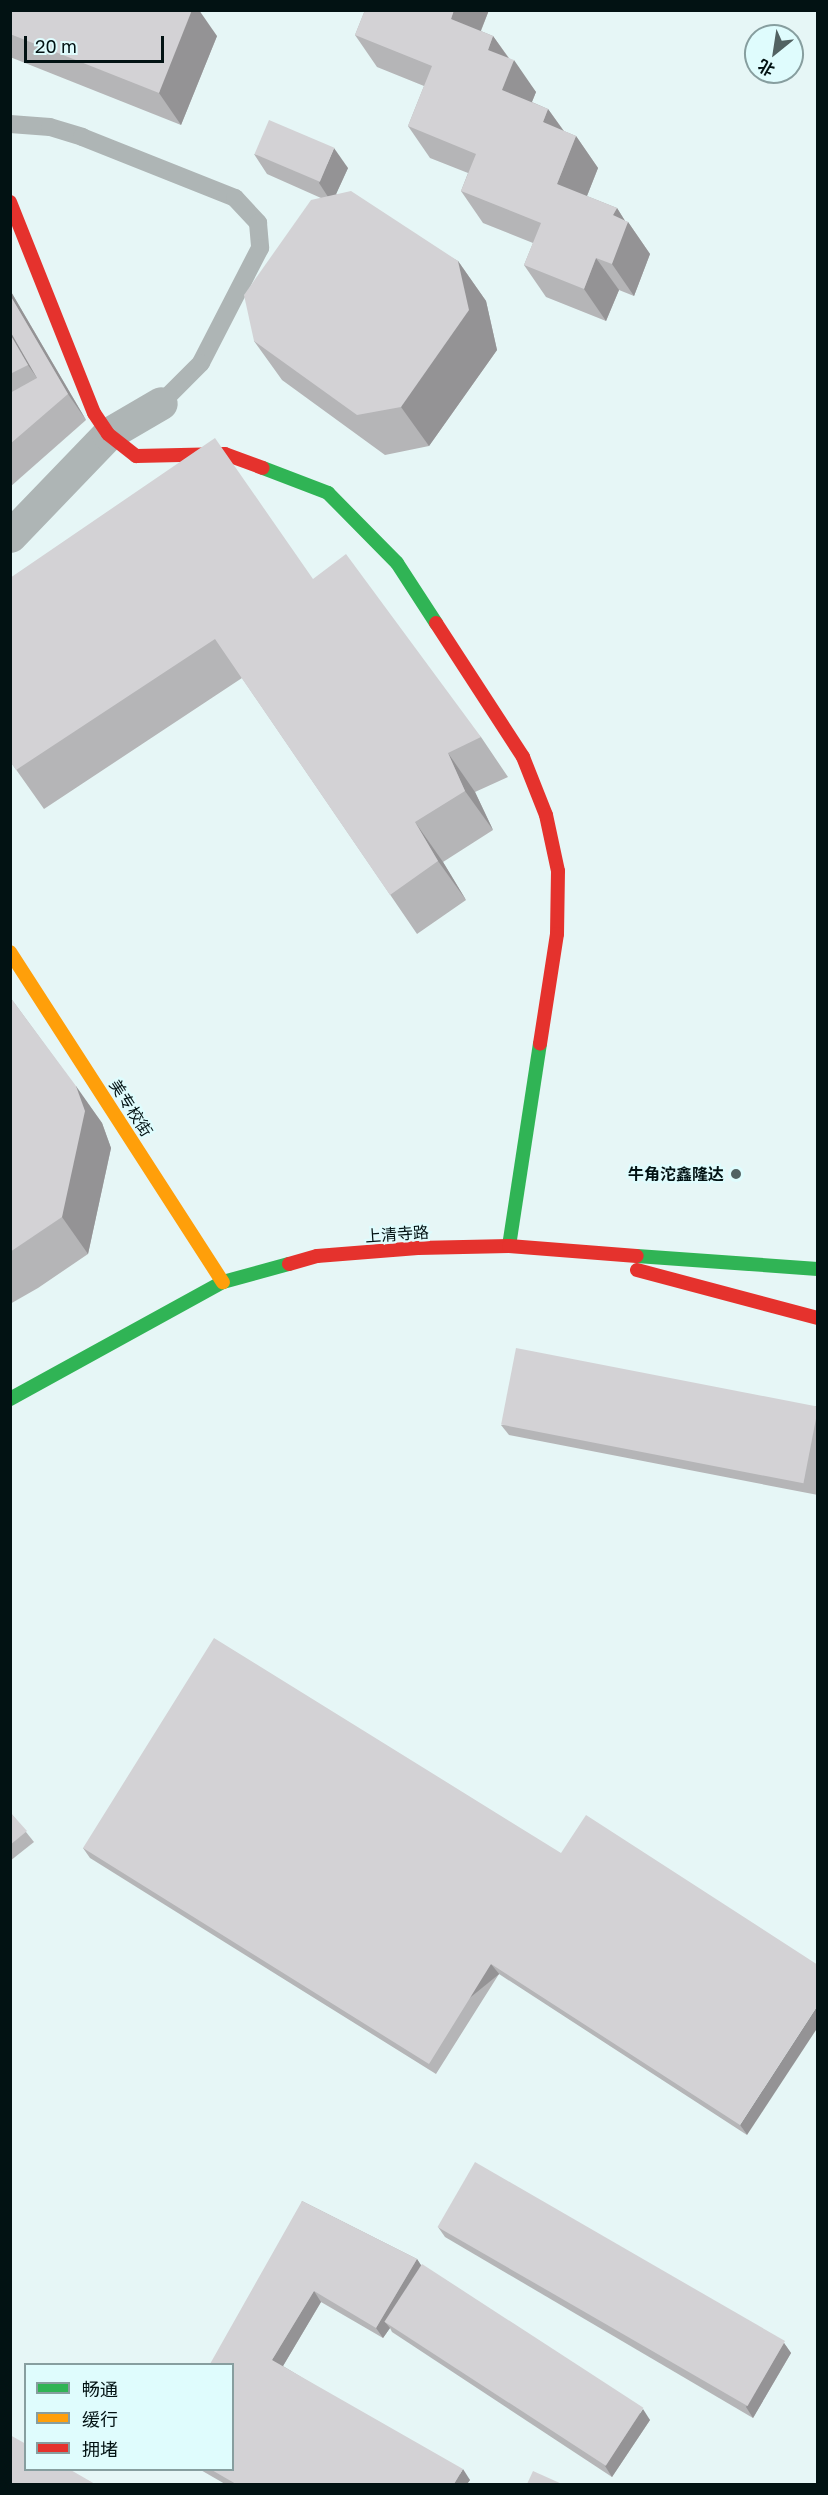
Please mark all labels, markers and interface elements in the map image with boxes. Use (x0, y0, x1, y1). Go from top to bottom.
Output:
scale bar (27, 24, 166, 62)
north arrow (744, 24, 804, 84)
text: 20 m (35, 35, 77, 57)
text: 北 (754, 55, 778, 81)
street label: 美专校街 (106, 1076, 156, 1140)
place label: 牛角沱鑫隆达 (628, 1164, 724, 1184)
marker: 牛角沱鑫隆达 (729, 1167, 743, 1181)
street label: 上清寺路 (364, 1222, 430, 1246)
legend (24, 2363, 234, 2471)
text: 畅通 (82, 2378, 118, 2400)
text: 缓行 (82, 2408, 118, 2430)
text: 拥堵 (82, 2438, 118, 2460)

